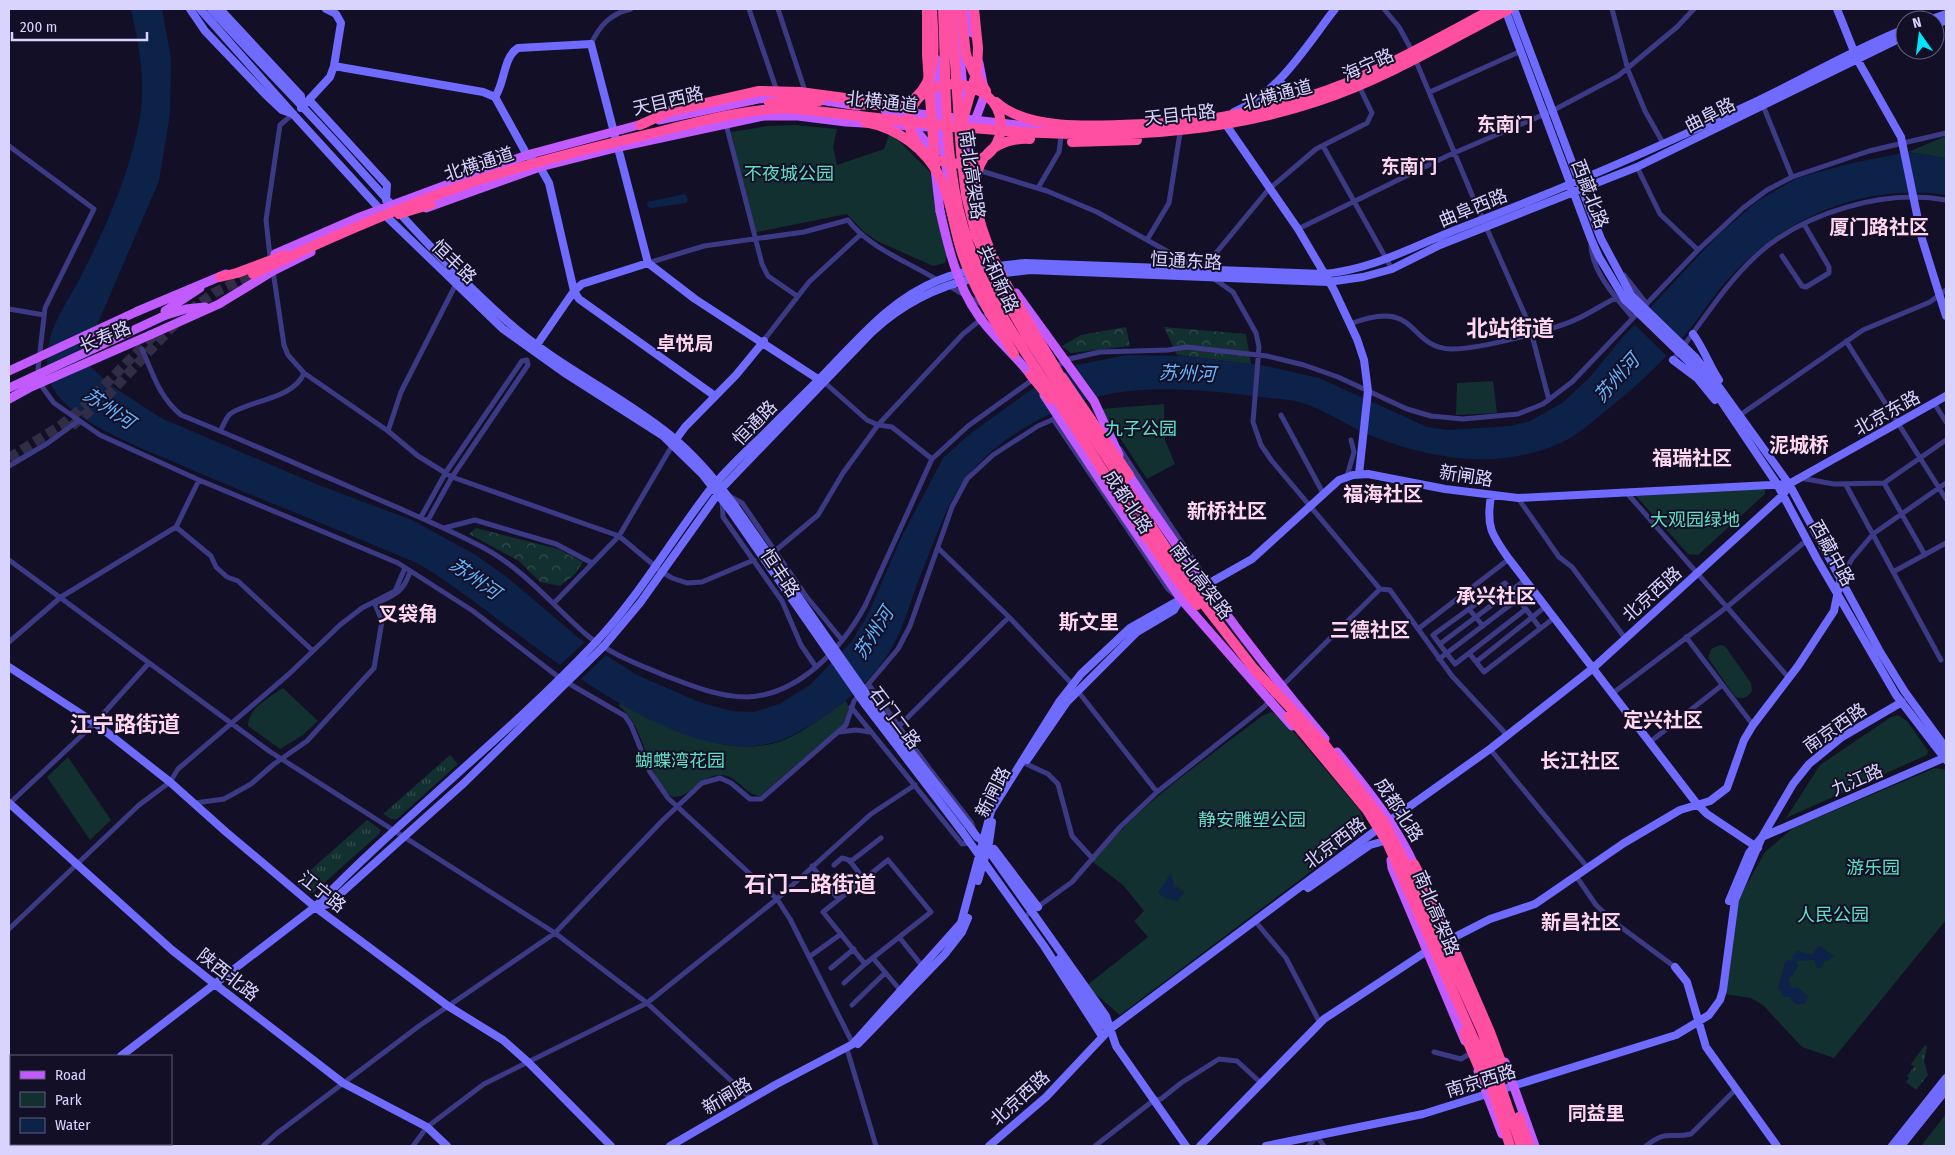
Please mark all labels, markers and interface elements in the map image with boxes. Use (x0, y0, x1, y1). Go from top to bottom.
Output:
scale bar (12, 10, 148, 42)
north arrow (1895, 10, 1945, 60)
text: N (1911, 14, 1923, 32)
text: 200 m (20, 18, 57, 36)
street label: 海宁路 (1339, 44, 1397, 86)
street label: 北横通道 (1239, 75, 1315, 115)
street label: 天目西路 (630, 82, 706, 120)
street label: 北横通道 (845, 87, 919, 117)
street label: 曲阜路 (1681, 93, 1739, 137)
street label: 天目中路 (1143, 100, 1217, 130)
district label: 东南门 (1476, 113, 1534, 136)
street label: 南北高架路 (955, 129, 989, 221)
street label: 北横通道 (441, 142, 517, 186)
district label: 东南门 (1380, 155, 1438, 178)
street label: 西藏北路 (1567, 156, 1613, 232)
park label: 不夜城公园 (744, 163, 834, 185)
street label: 曲阜西路 (1436, 184, 1510, 232)
district label: 厦门路社区 (1829, 215, 1929, 239)
street label: 恒丰路 (427, 235, 481, 289)
street label: 共和新路 (973, 242, 1023, 316)
street label: 恒通东路 (1149, 248, 1223, 274)
district label: 北站街道 (1466, 315, 1554, 342)
street label: 长寿路 (76, 316, 134, 358)
district label: 卓悦局 (656, 332, 714, 355)
water label: 苏州河 (1589, 346, 1647, 407)
water label: 苏州河 (1158, 361, 1220, 386)
water label: 苏州河 (79, 383, 142, 436)
street label: 北京东路 (1850, 386, 1924, 440)
street label: 恒通路 (728, 396, 782, 450)
park label: 九子公园 (1105, 418, 1177, 440)
district label: 泥城桥 (1769, 433, 1829, 457)
district label: 福瑞社区 (1652, 446, 1732, 470)
street label: 新闸路 (1438, 461, 1494, 491)
street label: 成都北路 (1099, 466, 1157, 538)
district label: 福海社区 (1343, 482, 1423, 506)
district label: 新桥社区 (1187, 499, 1267, 523)
park label: 大观园绿地 (1650, 509, 1740, 531)
street label: 西藏中路 (1805, 516, 1859, 590)
street label: 南北高架路 (1165, 538, 1237, 624)
street label: 恒丰路 (756, 544, 804, 602)
water label: 苏州河 (445, 553, 508, 606)
street label: 北京西路 (1618, 562, 1686, 626)
district label: 承兴社区 (1456, 584, 1536, 608)
water label: 苏州河 (849, 600, 900, 664)
district label: 叉袋角 (378, 602, 438, 626)
district label: 斯文里 (1059, 610, 1119, 634)
district label: 三德社区 (1330, 618, 1410, 642)
street label: 石门二路 (865, 683, 925, 753)
street label: 南京西路 (1799, 698, 1871, 758)
district label: 定兴社区 (1623, 708, 1703, 732)
district label: 江宁路街道 (70, 711, 180, 738)
district label: 长江社区 (1540, 749, 1620, 773)
park label: 蝴蝶湾花园 (635, 750, 725, 772)
street label: 九江路 (1828, 759, 1886, 801)
street label: 新闸路 (971, 763, 1015, 821)
street label: 成都北路 (1370, 774, 1428, 846)
park label: 静安雕塑公园 (1198, 809, 1306, 831)
street label: 北京西路 (1300, 813, 1370, 873)
park label: 游乐园 (1846, 857, 1900, 879)
street label: 江宁路 (294, 867, 350, 917)
street label: 南北高架路 (1408, 867, 1464, 959)
district label: 石门二路街道 (744, 871, 876, 898)
park label: 人民公园 (1797, 904, 1869, 926)
district label: 新昌社区 (1541, 910, 1621, 934)
street label: 陕西北路 (193, 944, 263, 1006)
legend (10, 1055, 172, 1145)
street label: 南京西路 (1443, 1060, 1519, 1102)
text: Road (55, 1066, 86, 1084)
street label: 北京西路 (986, 1066, 1054, 1130)
street label: 新闸路 (698, 1073, 756, 1119)
text: Park (55, 1091, 82, 1109)
district label: 同益里 (1567, 1102, 1625, 1125)
text: Water (55, 1116, 91, 1134)

